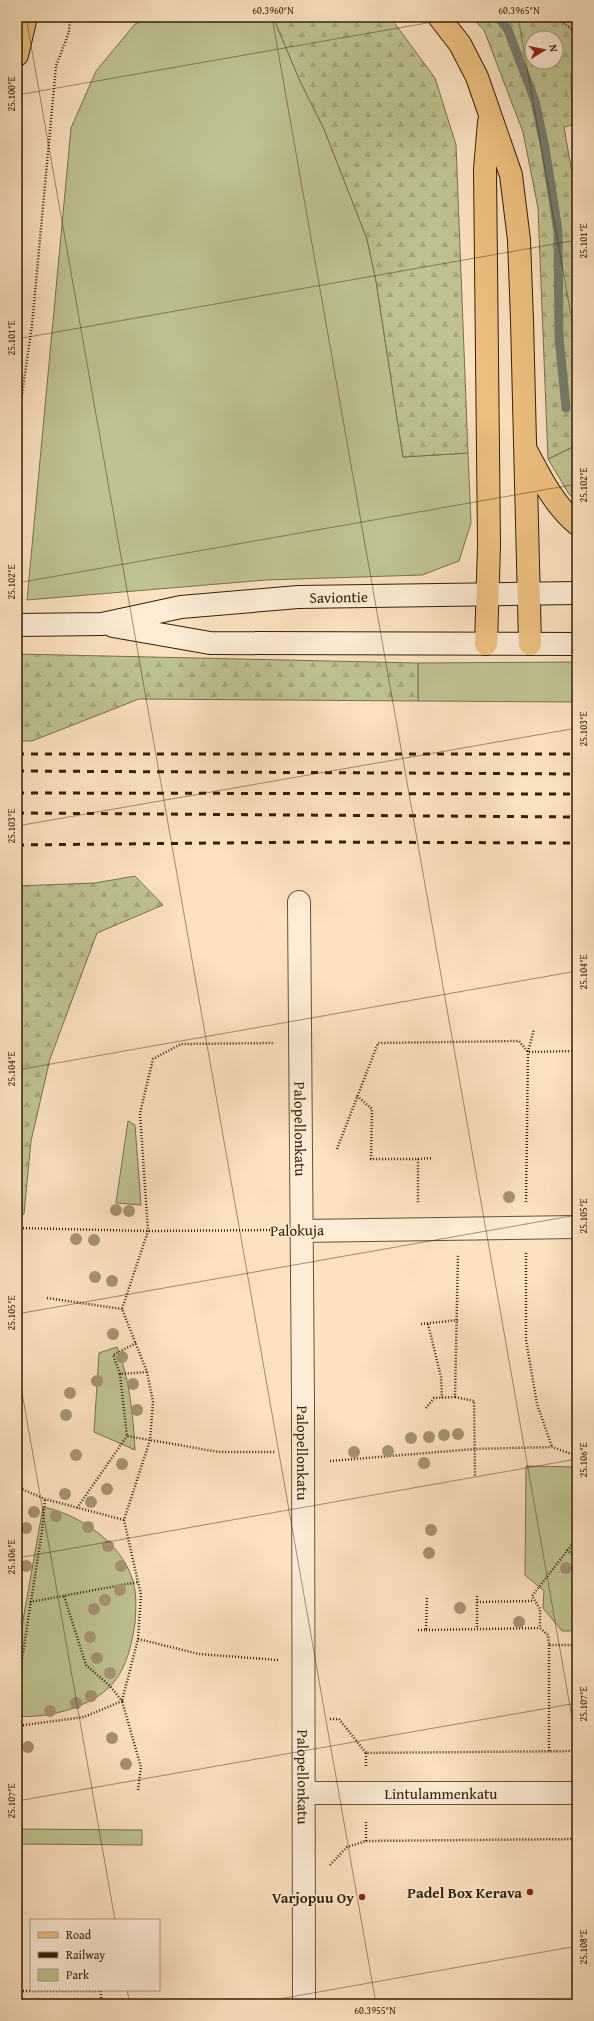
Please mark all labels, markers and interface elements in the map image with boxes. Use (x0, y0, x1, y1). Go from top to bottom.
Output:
text: 60.3960°N (252, 3, 294, 18)
text: 60.3965°N (498, 3, 540, 18)
north arrow (524, 30, 564, 70)
text: N (545, 43, 562, 54)
text: 25.100°E (4, 76, 19, 112)
text: 25.101°E (576, 223, 591, 259)
text: 25.101°E (4, 320, 19, 356)
text: 25.102°E (576, 467, 591, 503)
text: 25.102°E (4, 564, 19, 600)
street label: Saviontie (309, 585, 368, 607)
text: 25.103°E (576, 711, 591, 747)
text: 25.103°E (4, 808, 19, 844)
text: 25.104°E (576, 954, 591, 990)
text: 25.104°E (4, 1051, 19, 1087)
street label: Palopellonkatu (290, 1081, 312, 1177)
text: 25.105°E (576, 1198, 591, 1234)
street label: Palokuja (270, 1219, 324, 1241)
text: 25.105°E (4, 1295, 19, 1331)
street label: Palopellonkatu (293, 1406, 314, 1501)
text: 25.106°E (576, 1442, 591, 1478)
text: 25.106°E (4, 1539, 19, 1575)
text: 25.107°E (576, 1686, 591, 1722)
street label: Palopellonkatu (293, 1730, 314, 1825)
text: 25.107°E (4, 1783, 19, 1819)
street label: Lintulammenkatu (385, 1783, 498, 1804)
place label: Padel Box Kerava (407, 1882, 522, 1903)
place label: Varjopuu Oy (272, 1887, 354, 1908)
marker: Padel Box Kerava (525, 1887, 535, 1897)
marker: Varjopuu Oy (357, 1892, 367, 1902)
legend (30, 1919, 160, 1991)
text: Road (66, 1926, 92, 1943)
text: 25.108°E (576, 1929, 591, 1965)
text: Railway (66, 1946, 105, 1963)
text: Park (66, 1966, 90, 1983)
text: 60.3955°N (354, 2003, 396, 2018)

